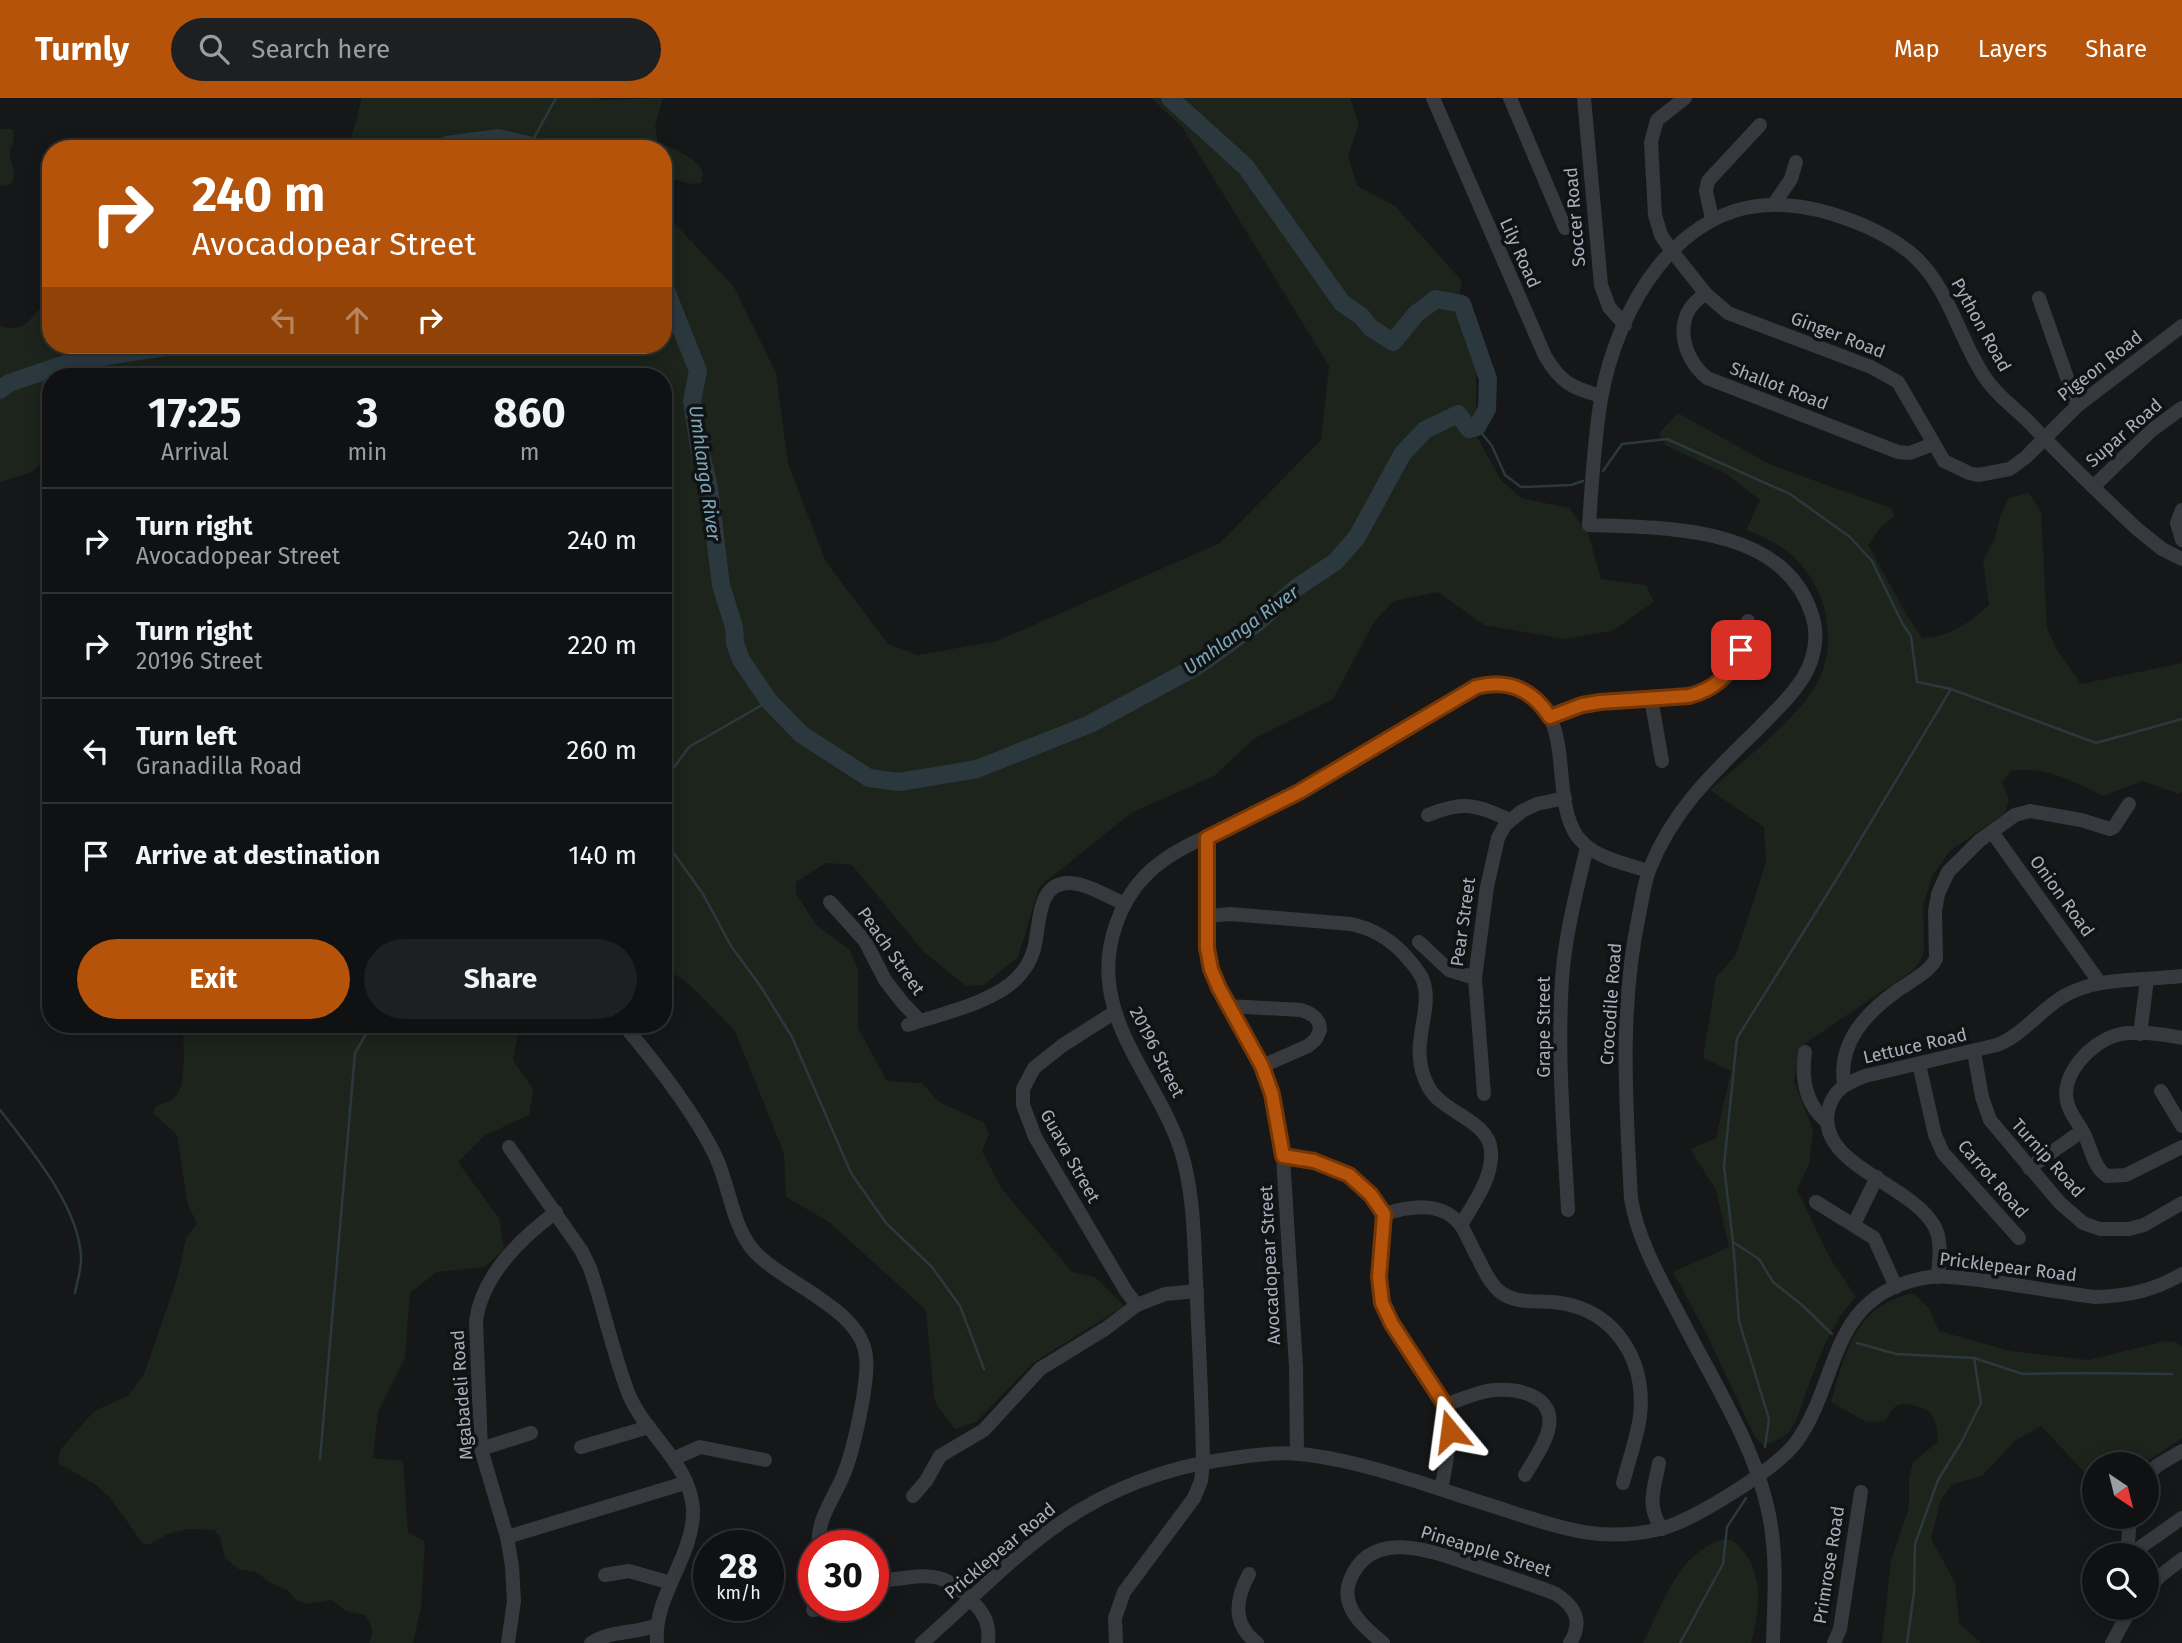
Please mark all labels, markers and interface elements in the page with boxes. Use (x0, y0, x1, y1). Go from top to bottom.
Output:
search box (171, 18, 661, 81)
text: Turnly (35, 29, 129, 69)
icon: search (195, 30, 233, 68)
text: Search here (251, 34, 390, 65)
text: Map (1894, 35, 1940, 63)
text: Layers (1978, 35, 2047, 63)
text: Share (2085, 35, 2147, 63)
text: 240 m (192, 165, 325, 224)
street label: Soccer Road (1560, 166, 1590, 268)
icon: right (77, 168, 168, 259)
street label: Lily Road (1495, 215, 1545, 291)
text: Avocadopear Street (192, 225, 476, 263)
street label: Python Road (1946, 274, 2016, 376)
icon: left (265, 301, 303, 339)
icon: ahead (338, 301, 376, 339)
icon: right (411, 301, 449, 339)
street label: Ginger Road (1788, 307, 1888, 363)
street label: Pigeon Road (2053, 326, 2147, 406)
street label: Shallot Road (1727, 357, 1831, 415)
text: 17:25 (148, 388, 242, 438)
text: 3 (356, 388, 378, 438)
text: 860 (493, 388, 566, 438)
street label: Supar Road (2081, 394, 2167, 472)
water label: Umhlanga River (684, 404, 726, 543)
text: Arrival (161, 438, 228, 466)
text: min (348, 438, 387, 466)
text: m (520, 438, 539, 466)
text: Turn right (136, 511, 253, 542)
icon: right (77, 522, 115, 560)
text: 240 m (567, 525, 637, 556)
text: Avocadopear Street (136, 542, 340, 570)
water label: Umhlanga River (1179, 580, 1304, 679)
text: Turn right (136, 616, 253, 647)
pin (1711, 620, 1771, 680)
icon: right (77, 627, 115, 665)
text: 220 m (568, 630, 637, 661)
icon: arrive (1722, 631, 1760, 669)
text: 20196 Street (136, 647, 262, 675)
text: Turn left (136, 721, 237, 752)
icon: left (77, 732, 115, 770)
text: 260 m (567, 735, 637, 766)
text: Granadilla Road (136, 752, 302, 780)
icon: arrive (77, 837, 115, 875)
text: Arrive at destination (136, 840, 380, 871)
text: 140 m (568, 840, 637, 871)
street label: Onion Road (2025, 851, 2099, 941)
street label: Pear Street (1446, 875, 1480, 968)
street label: Peach Street (853, 903, 930, 1000)
button: Exit (77, 939, 350, 1019)
button: Share (364, 939, 637, 1019)
street label: Crocodile Road (1596, 942, 1626, 1066)
street label: Grape Street (1533, 976, 1555, 1078)
street label: 20196 Street (1125, 1003, 1189, 1102)
street label: Lettuce Road (1861, 1023, 1969, 1069)
street label: Guava Street (1035, 1105, 1105, 1207)
street label: Turnip Road (2007, 1114, 2089, 1202)
street label: Carrot Road (1953, 1135, 2033, 1223)
street label: Avocadopear Street (1255, 1184, 1285, 1345)
street label: Pricklepear Road (1938, 1248, 2078, 1286)
street label: Mgabadeli Road (446, 1329, 478, 1461)
position arrow (1413, 1394, 1487, 1468)
north arrow (2082, 1452, 2160, 1530)
map controls (2082, 1452, 2159, 1620)
street label: Pricklepear Road (940, 1498, 1060, 1604)
street label: Primrose Road (1809, 1505, 1849, 1625)
street label: Pineapple Street (1418, 1521, 1554, 1581)
speed limit sign: 30 (798, 1530, 889, 1621)
button: search (2082, 1543, 2159, 1620)
text: 28 (719, 1545, 758, 1587)
text: km/h (716, 1582, 761, 1604)

